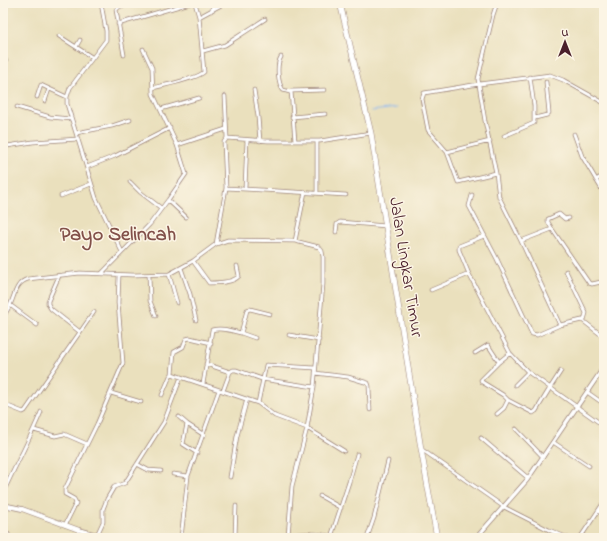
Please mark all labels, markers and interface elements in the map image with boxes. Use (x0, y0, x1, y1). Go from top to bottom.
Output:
north arrow (545, 22, 585, 62)
text: U (562, 25, 569, 41)
street label: Jalan Lingkar Timur (380, 195, 429, 340)
district label: Payo Selincah (60, 221, 176, 251)

